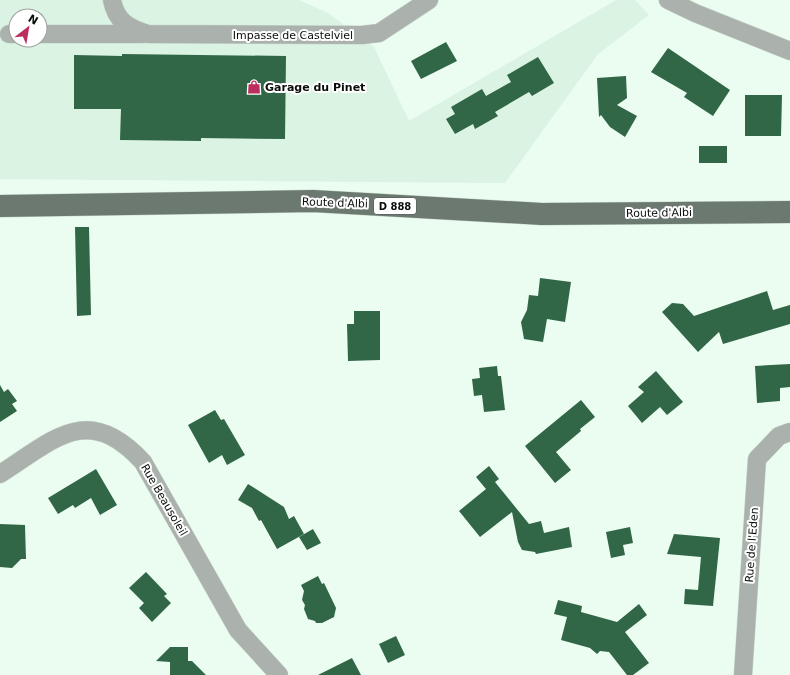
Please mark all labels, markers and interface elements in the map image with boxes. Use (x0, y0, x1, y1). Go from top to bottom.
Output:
north arrow (8, 8, 48, 48)
text: N (26, 12, 40, 28)
street label: Impasse de Castelviel (233, 29, 353, 42)
shop icon: Garage du Pinet (246, 79, 262, 95)
place label: Garage du Pinet (265, 81, 365, 94)
street label: Route d'Albi (302, 195, 368, 211)
road number: D 888 (374, 198, 416, 214)
street label: Route d'Albi (626, 206, 692, 220)
street label: Rue Beausoleil (138, 462, 190, 538)
street label: Rue de l'Eden (743, 507, 761, 583)

